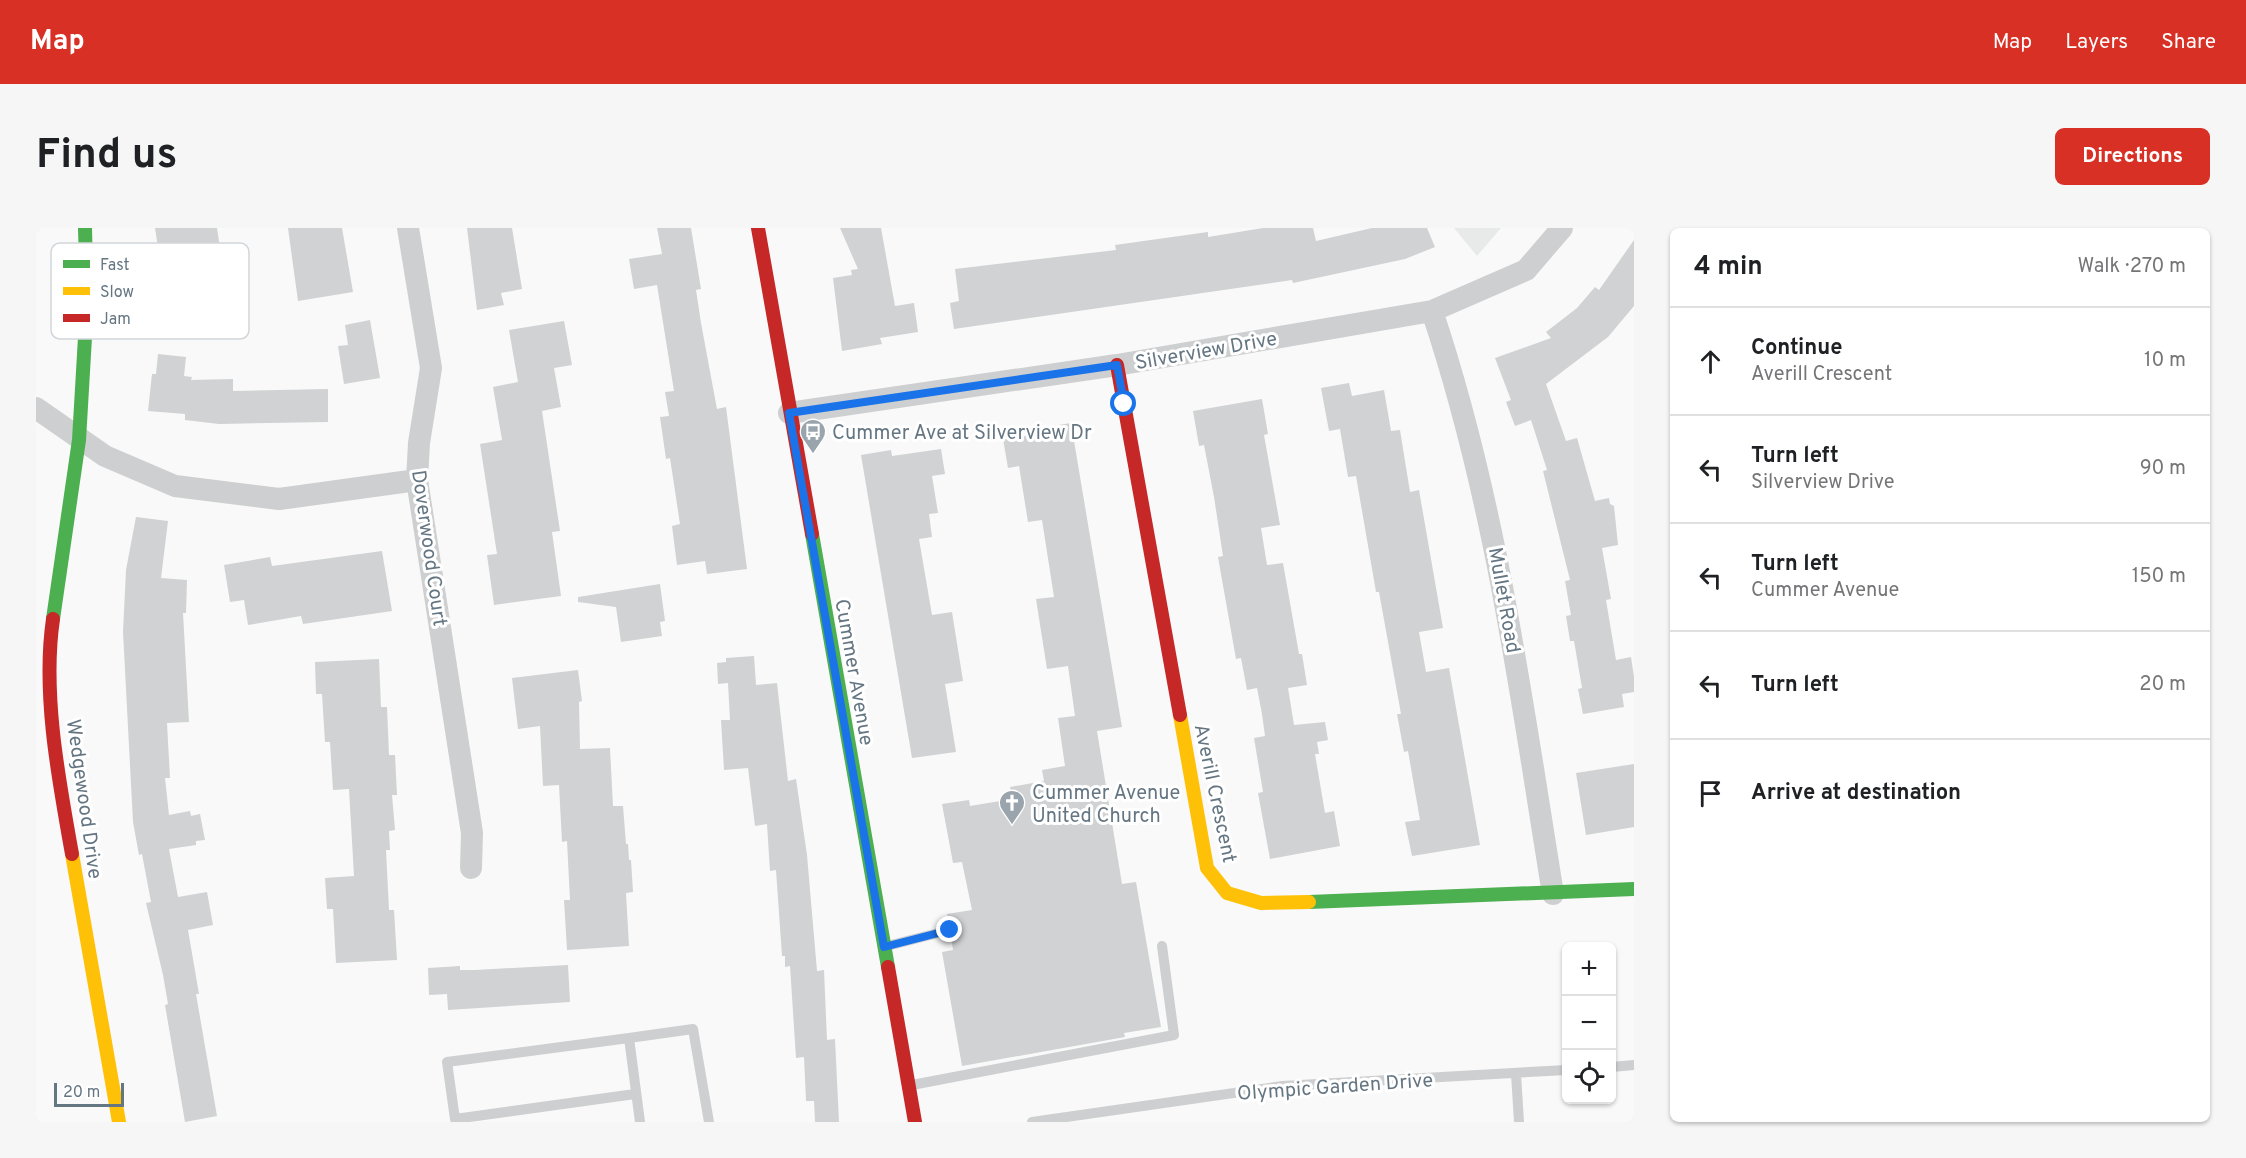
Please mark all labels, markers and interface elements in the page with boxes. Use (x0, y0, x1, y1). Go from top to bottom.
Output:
text: Map (30, 24, 85, 60)
text: Map (1993, 29, 2032, 56)
text: Layers (2065, 29, 2128, 56)
text: Share (2161, 29, 2216, 56)
button: Directions (2055, 128, 2210, 185)
text: Find us (36, 130, 177, 183)
legend (51, 243, 249, 339)
text: 4 min (1694, 251, 1763, 284)
text: Walk · 270 m (2078, 254, 2186, 280)
text: Fast (100, 256, 130, 276)
text: Slow (100, 283, 134, 303)
text: Jam (100, 310, 131, 330)
street label: Silverview Drive (1133, 327, 1279, 377)
text: Continue (1751, 335, 1842, 362)
icon: ahead (1694, 345, 1727, 378)
text: 10 m (2144, 348, 2186, 374)
text: Averill Crescent (1751, 362, 1892, 388)
route start (1110, 390, 1136, 416)
bus stop icon: Cummer Ave at Silverview Dr (798, 417, 828, 455)
place label: Cummer Ave at Silverview Dr (832, 421, 1092, 447)
text: Turn left (1751, 443, 1839, 470)
icon: left (1694, 453, 1727, 486)
text: 90 m (2140, 456, 2186, 482)
street label: Doverwood Court (404, 468, 452, 628)
text: Silverview Drive (1751, 470, 1895, 496)
street label: Mullet Road (1481, 545, 1525, 655)
text: Turn left (1751, 551, 1839, 578)
icon: left (1694, 561, 1727, 594)
text: 150 m (2132, 564, 2186, 590)
text: Cummer Avenue (1751, 578, 1899, 604)
street label: Cummer Avenue (827, 597, 879, 748)
icon: left (1694, 669, 1727, 702)
text: Turn left (1751, 672, 1839, 699)
text: 20 m (2139, 672, 2186, 698)
street label: Wedgewood Drive (59, 718, 107, 881)
street label: Averill Crescent (1187, 722, 1241, 865)
icon: arrive (1694, 777, 1727, 810)
text: Arrive at destination (1751, 780, 1961, 807)
place label: Cummer Avenue United Church (1032, 781, 1180, 830)
church icon: Cummer Avenue United Church (997, 788, 1027, 826)
route end (936, 916, 962, 942)
map controls (1562, 942, 1616, 1104)
button: + (1562, 942, 1616, 996)
button: − (1562, 996, 1616, 1050)
button: locate (1562, 1050, 1616, 1104)
street label: Olympic Garden Drive (1236, 1068, 1434, 1108)
scale bar (54, 1080, 124, 1108)
text: 20 m (63, 1083, 100, 1103)

